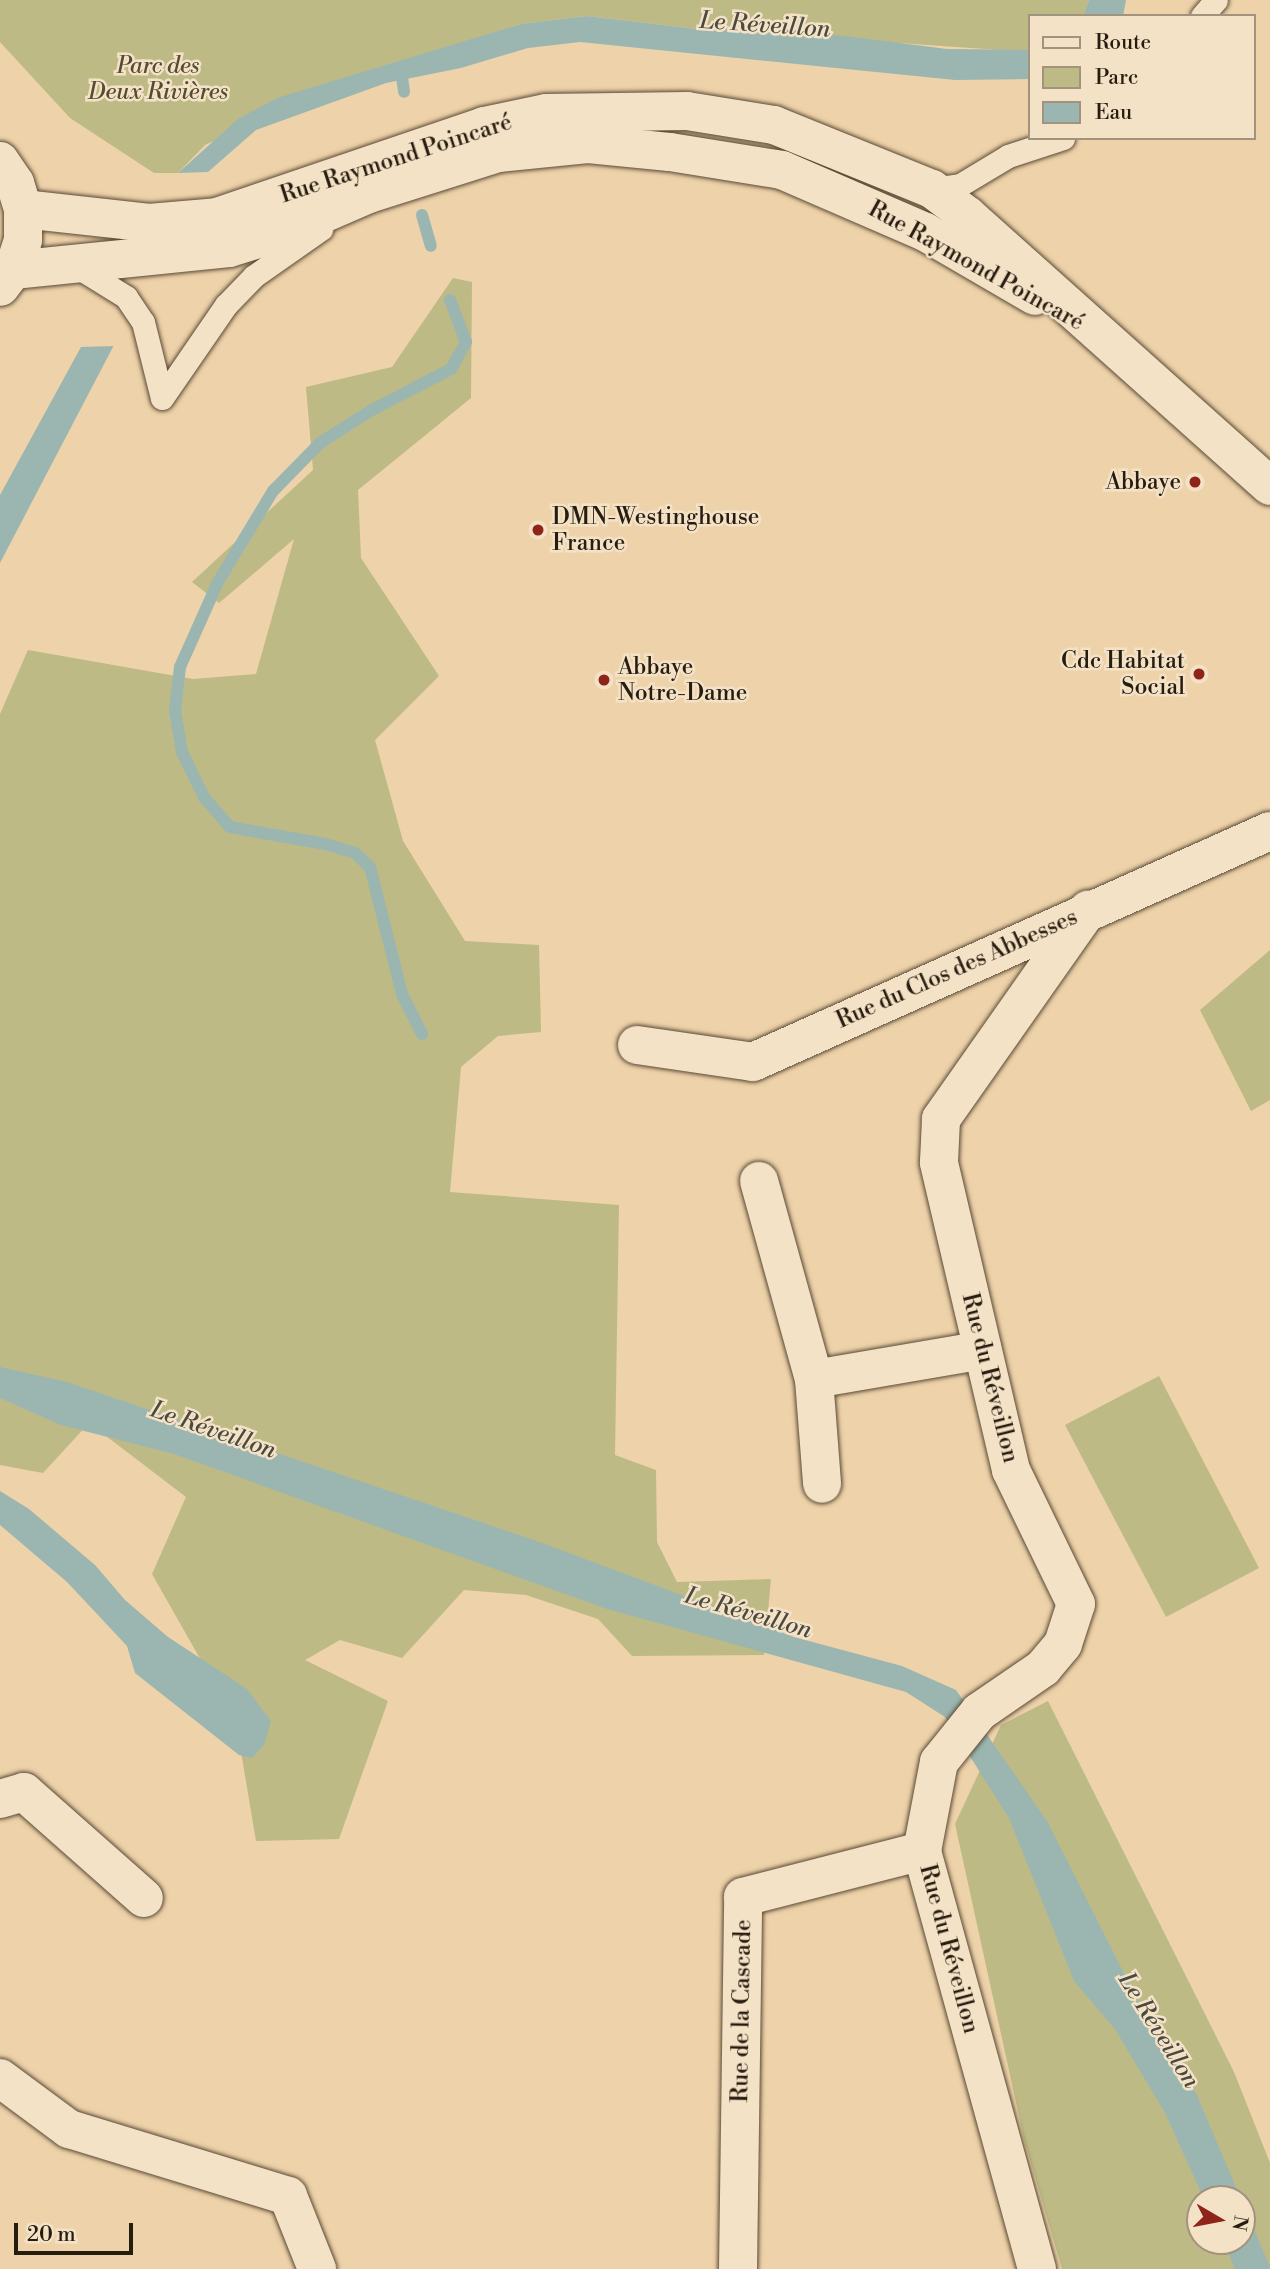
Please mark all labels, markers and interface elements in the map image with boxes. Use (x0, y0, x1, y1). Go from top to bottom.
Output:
water label: Le Réveillon (699, 7, 831, 45)
legend (1028, 14, 1256, 140)
text: Route (1095, 30, 1151, 56)
park label: Parc des Deux Rivières (88, 52, 228, 106)
text: Parc (1095, 65, 1138, 91)
text: Eau (1095, 100, 1132, 126)
street label: Rue Raymond Poincaré (277, 108, 515, 210)
street label: Rue Raymond Poincaré (863, 195, 1089, 337)
place label: Abbaye (1106, 468, 1181, 496)
marker: Abbaye (1187, 474, 1203, 490)
place label: DMN-Westinghouse France (552, 503, 759, 557)
marker: DMN-Westinghouse France (530, 522, 546, 538)
place label: Cdc Habitat Social (1061, 647, 1185, 701)
place label: Abbaye Notre-Dame (618, 653, 747, 707)
marker: Cdc Habitat Social (1191, 666, 1207, 682)
marker: Abbaye Notre-Dame (596, 672, 612, 688)
street label: Rue du Clos des Abbesses (832, 903, 1082, 1035)
street label: Rue du Réveillon (956, 1290, 1024, 1466)
water label: Le Réveillon (146, 1396, 280, 1466)
water label: Le Réveillon (681, 1582, 815, 1646)
street label: Rue du Réveillon (913, 1861, 985, 2037)
street label: Rue de la Cascade (727, 1919, 757, 2103)
water label: Le Réveillon (1111, 1968, 1205, 2094)
north arrow (1186, 2185, 1256, 2255)
scale bar (18, 2210, 136, 2254)
text: N (1227, 2214, 1253, 2233)
text: 20 m (27, 2222, 76, 2248)

